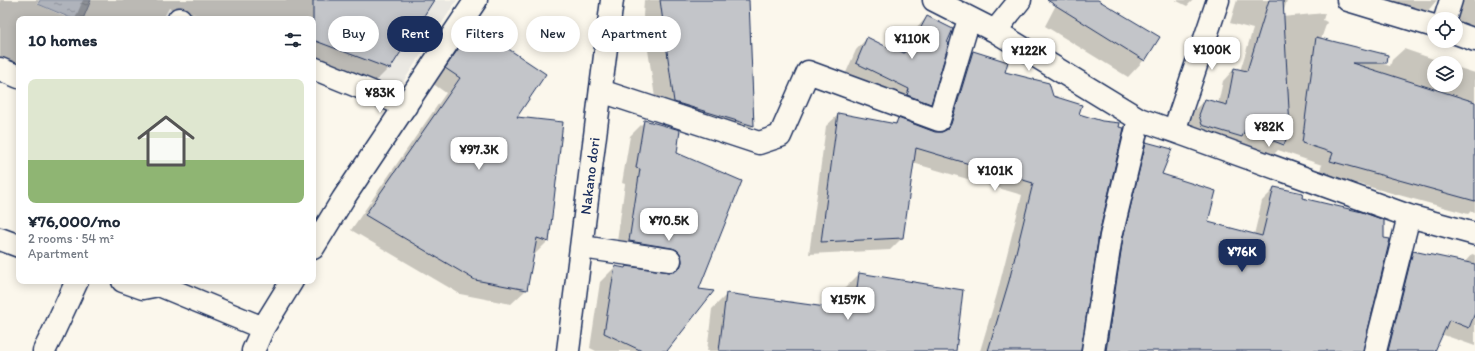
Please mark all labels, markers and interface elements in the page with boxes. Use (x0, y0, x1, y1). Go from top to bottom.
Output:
map controls (1427, 12, 1463, 92)
button: locate (1427, 12, 1463, 48)
chip: Buy (328, 16, 379, 52)
chip: Rent (387, 16, 443, 52)
chip: Filters (451, 16, 518, 52)
chip: New (526, 16, 580, 52)
chip: Apartment (588, 16, 681, 52)
pin: ¥110K (884, 26, 940, 60)
icon: filters (282, 29, 304, 51)
text: 10 homes (28, 30, 97, 50)
text: ¥110K (894, 31, 930, 46)
pin: ¥100K (1184, 37, 1240, 71)
pin: ¥122K (1001, 38, 1057, 72)
text: ¥100K (1193, 42, 1231, 57)
text: ¥122K (1011, 43, 1047, 58)
button: layers (1427, 56, 1463, 92)
pin: ¥83K (356, 80, 404, 114)
text: ¥83K (365, 85, 395, 100)
icon: home (130, 105, 202, 177)
pin: ¥82K (1245, 114, 1293, 148)
text: ¥82K (1254, 119, 1284, 134)
street label: Nakano dori (576, 136, 604, 216)
pin: ¥97.3K (446, 137, 512, 171)
text: ¥97.3K (459, 142, 499, 157)
pin: ¥101K (967, 158, 1023, 192)
text: ¥101K (977, 163, 1013, 178)
pin: ¥70.5K (636, 208, 702, 242)
text: ¥76,000/mo (28, 211, 120, 231)
text: ¥70.5K (649, 213, 689, 228)
text: 2 rooms · 54 m² (28, 231, 114, 246)
pin: ¥76K (1218, 239, 1266, 273)
text: ¥76K (1228, 244, 1256, 259)
text: Apartment (28, 246, 89, 261)
pin: ¥157K (820, 287, 876, 321)
text: ¥157K (831, 292, 865, 307)

